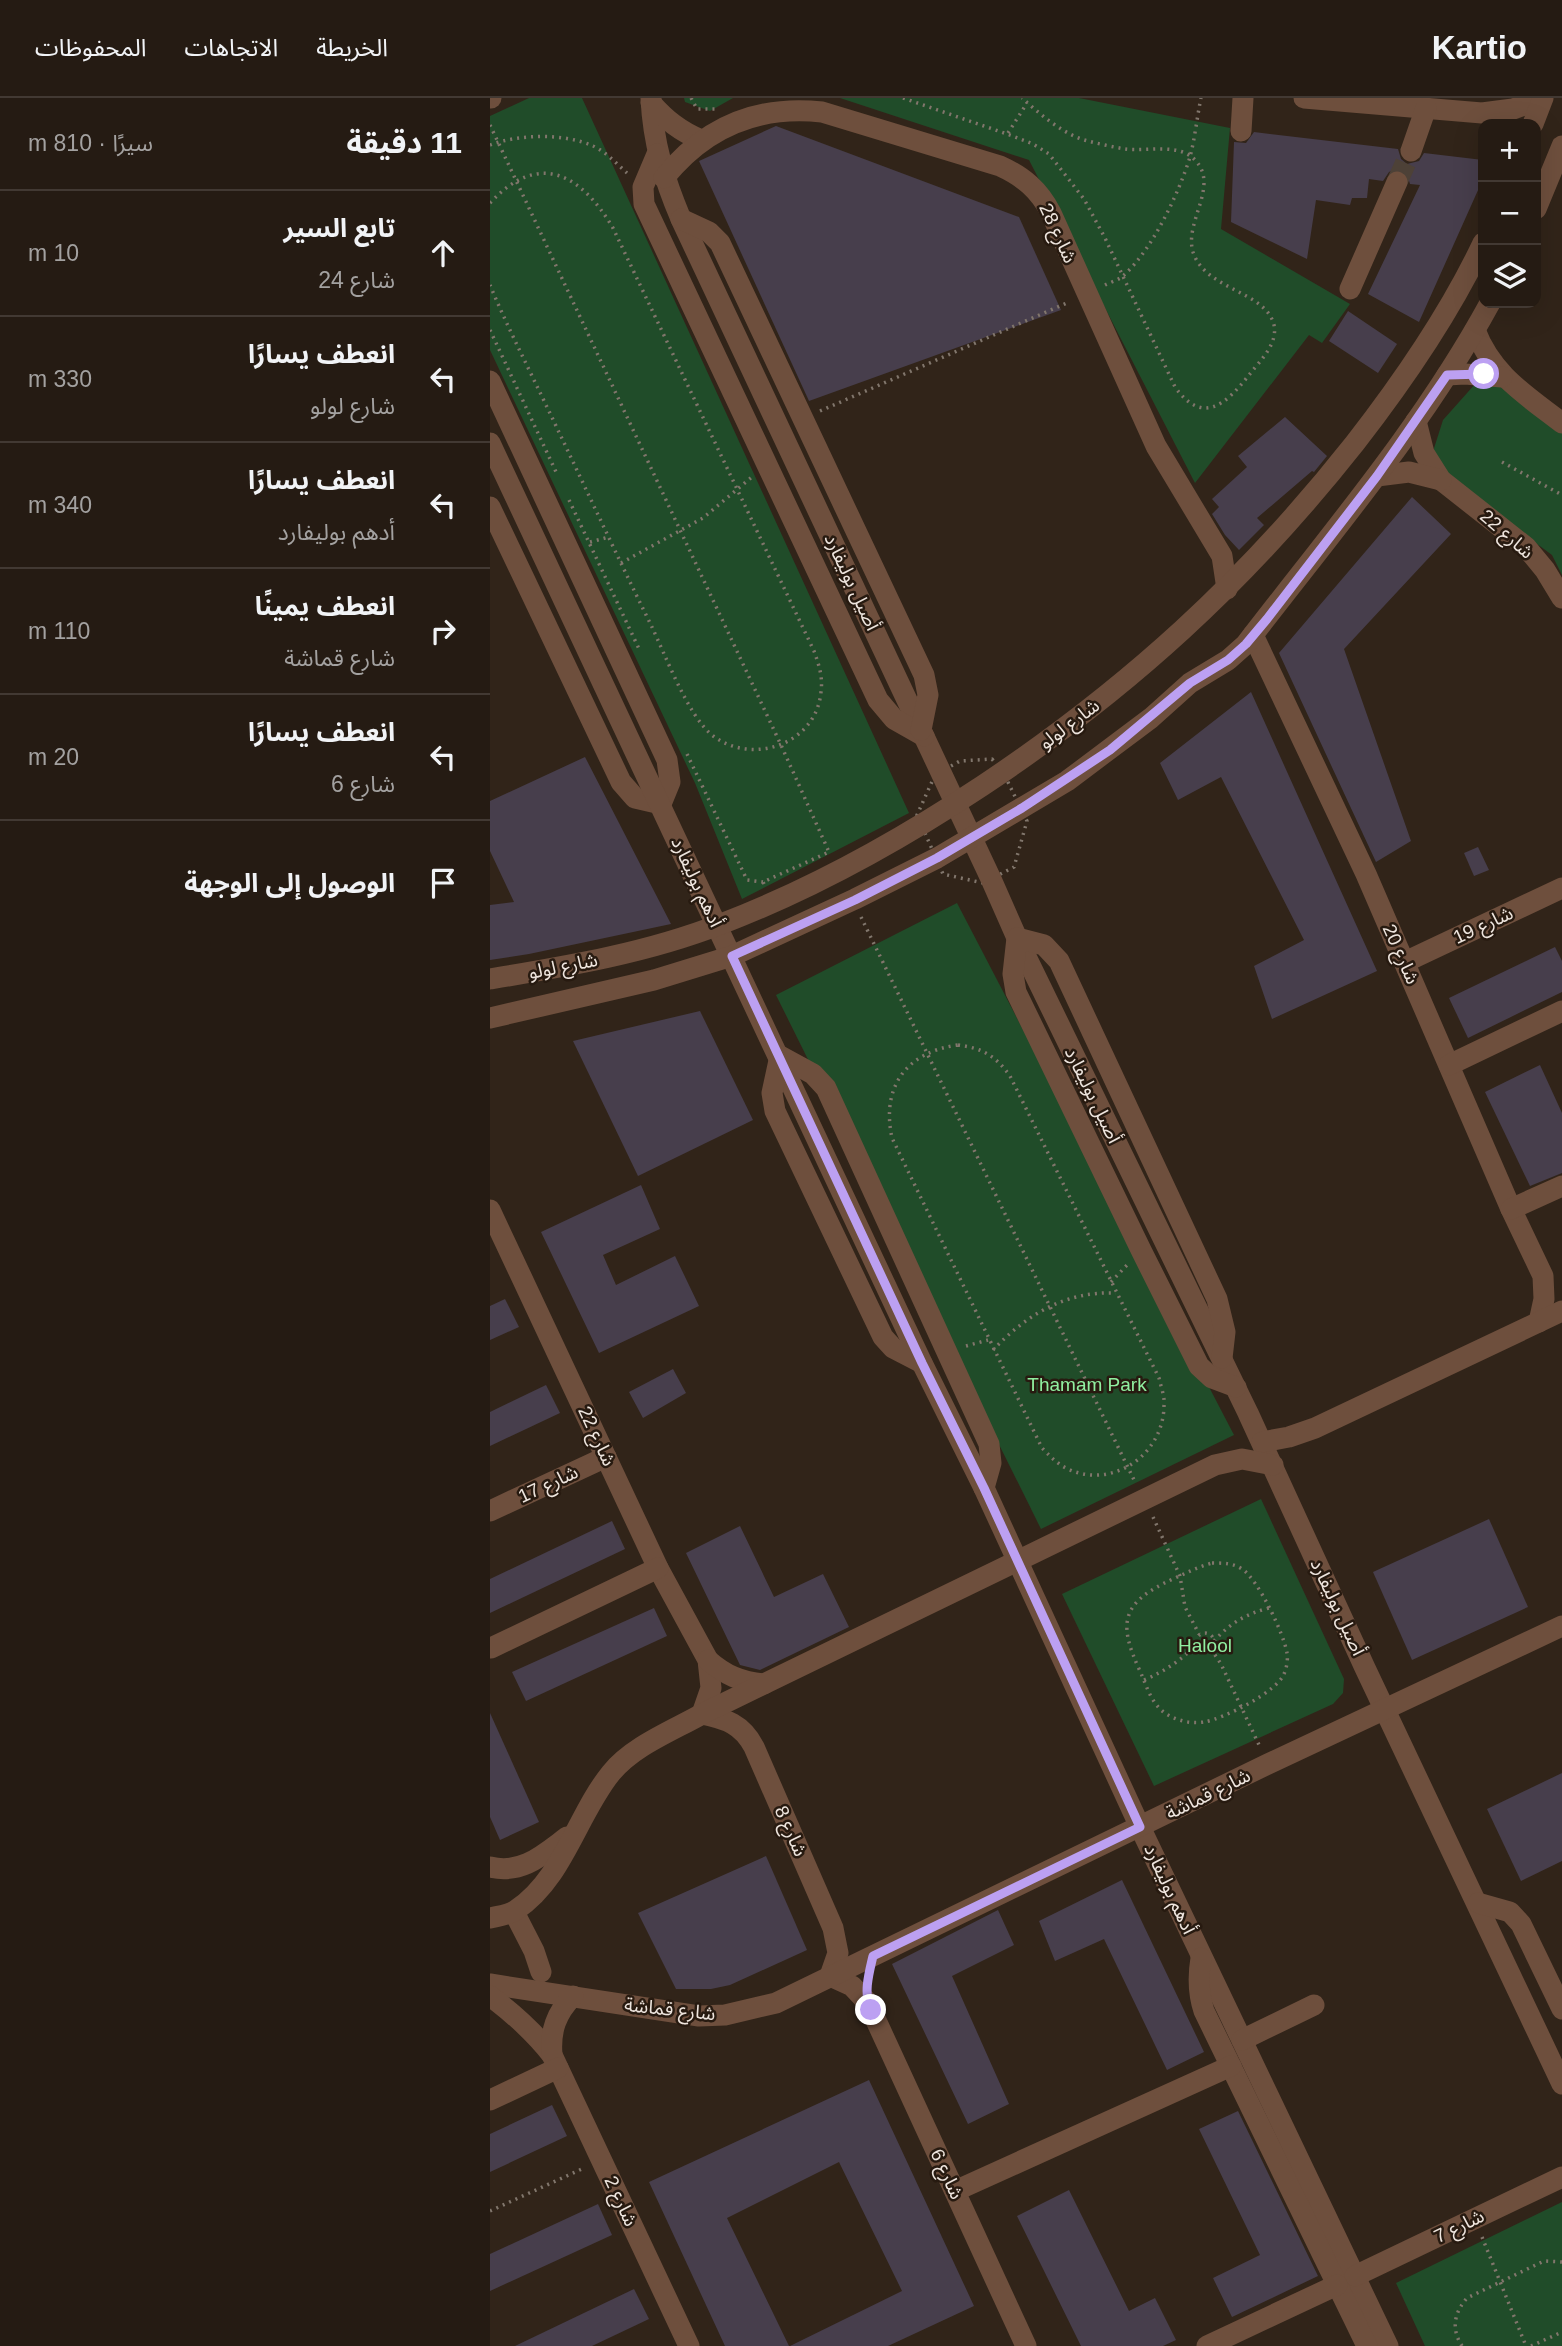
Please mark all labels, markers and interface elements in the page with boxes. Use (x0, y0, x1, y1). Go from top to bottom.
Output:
text: Kartio (1432, 29, 1527, 66)
text: المحفوظات (35, 34, 146, 61)
text: الاتجاهات (184, 34, 278, 61)
text: الخريطة (316, 34, 388, 61)
map controls (1478, 119, 1541, 308)
button: + (1478, 119, 1541, 182)
text: 11 دقيقة (346, 126, 462, 159)
text: سيرًا · 810 m (28, 130, 153, 156)
button: − (1478, 182, 1541, 245)
street label: شارع 28 (1032, 200, 1081, 267)
text: تابع السير (283, 213, 395, 243)
icon: ahead (424, 234, 462, 272)
text: 10 m (28, 240, 79, 266)
button: layers (1478, 245, 1541, 308)
text: شارع 24 (318, 267, 395, 293)
text: انعطف يسارًا (248, 339, 395, 369)
route start (1468, 358, 1499, 389)
icon: left (424, 360, 462, 398)
text: 330 m (28, 366, 92, 392)
text: شارع لولو (310, 393, 395, 419)
text: انعطف يسارًا (248, 465, 395, 495)
icon: left (424, 486, 462, 524)
text: 340 m (28, 492, 92, 518)
street label: شارع 22 (1474, 505, 1538, 565)
text: أدهم بوليفارد (278, 519, 395, 545)
street label: أصيل بوليفارد (820, 530, 884, 634)
text: انعطف يمينًا (255, 591, 395, 621)
icon: right (424, 612, 462, 650)
text: 110 m (28, 618, 90, 644)
text: شارع قماشة (284, 645, 395, 671)
street label: شارع لولو (1035, 695, 1105, 756)
text: انعطف يسارًا (248, 717, 395, 747)
icon: left (424, 738, 462, 776)
text: 20 m (28, 744, 79, 770)
text: شارع 6 (331, 771, 395, 797)
street label: أدهم بوليفارد (663, 833, 727, 932)
icon: arrive (424, 864, 462, 902)
text: الوصول إلى الوجهة (184, 868, 395, 898)
street label: شارع 19 (1450, 902, 1517, 951)
street label: شارع 20 (1376, 921, 1423, 988)
street label: شارع لولو (527, 949, 600, 986)
street label: أصيل بوليفارد (1060, 1043, 1126, 1147)
park label: Thamam Park (1027, 1374, 1147, 1395)
street label: شارع 22 (571, 1403, 620, 1470)
street label: شارع 17 (515, 1461, 582, 1510)
street label: أصيل بوليفارد (1306, 1555, 1370, 1659)
park label: Halool (1178, 1635, 1232, 1656)
street label: شارع قماشة (1162, 1765, 1255, 1826)
street label: شارع 8 (768, 1803, 811, 1861)
street label: أدهم بوليفارد (1136, 1840, 1200, 1939)
street label: شارع قماشة (623, 1994, 717, 2027)
route end (855, 1994, 886, 2025)
street label: شارع 6 (924, 2146, 968, 2204)
street label: شارع 2 (598, 2173, 642, 2231)
street label: شارع 7 (1431, 2205, 1489, 2250)

